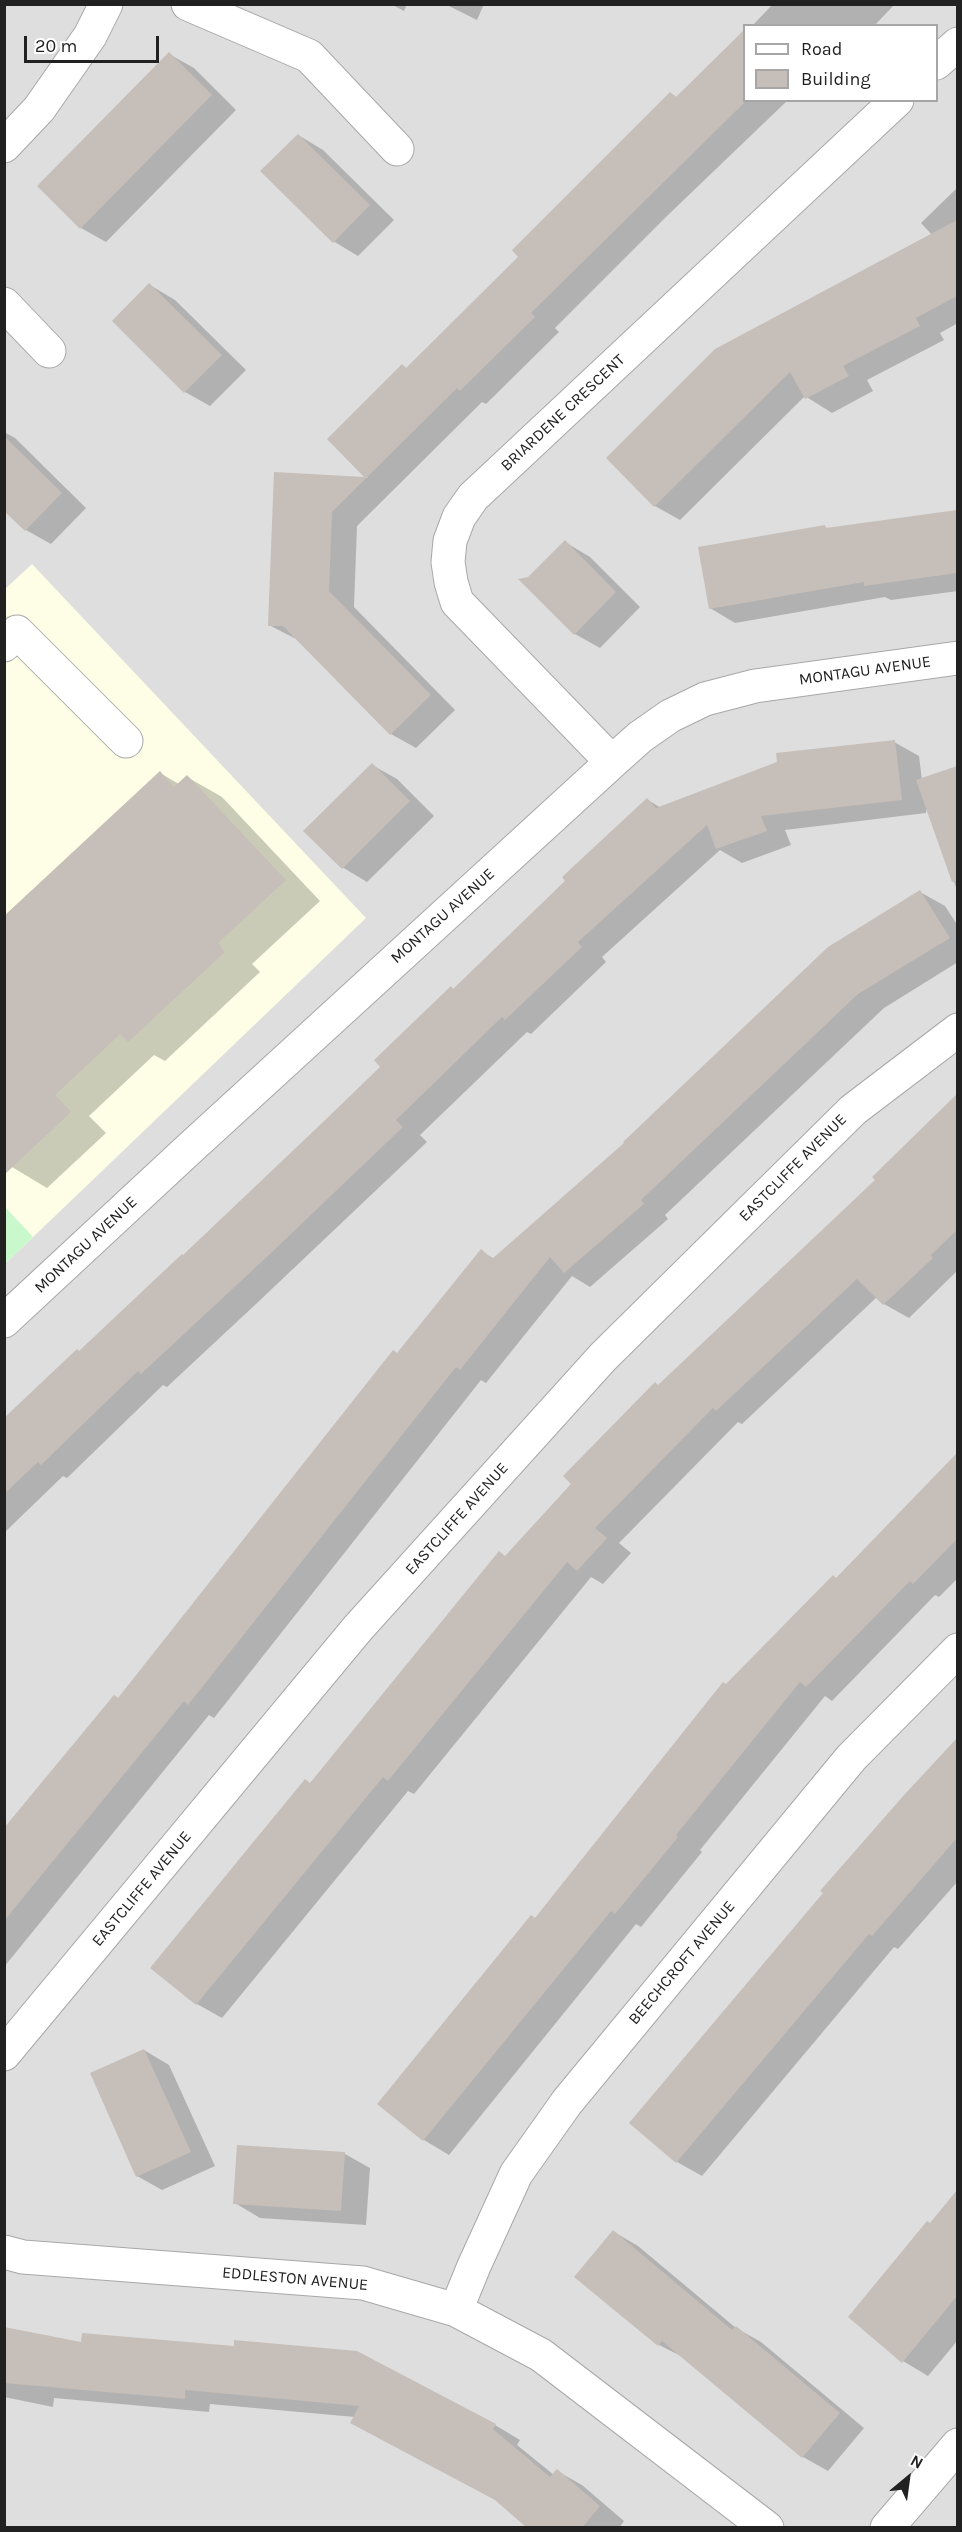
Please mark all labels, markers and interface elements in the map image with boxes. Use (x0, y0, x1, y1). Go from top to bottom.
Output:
scale bar (27, 24, 162, 62)
legend (743, 24, 938, 102)
text: 20 m (35, 35, 77, 57)
text: Road (801, 38, 842, 60)
text: Building (801, 68, 871, 90)
street label: BRIARDENE CRESCENT (497, 351, 629, 475)
street label: MONTAGU AVENUE (798, 652, 932, 690)
street label: MONTAGU AVENUE (387, 864, 499, 968)
street label: EASTCLIFFE AVENUE (735, 1110, 851, 1226)
street label: MONTAGU AVENUE (31, 1193, 141, 1297)
street label: EASTCLIFFE AVENUE (402, 1459, 512, 1579)
street label: EASTCLIFFE AVENUE (88, 1828, 196, 1950)
street label: BEECHCROFT AVENUE (625, 1897, 739, 2029)
street label: EDDLESTON AVENUE (221, 2263, 369, 2295)
north arrow (878, 2448, 938, 2508)
text: N (907, 2451, 927, 2473)

